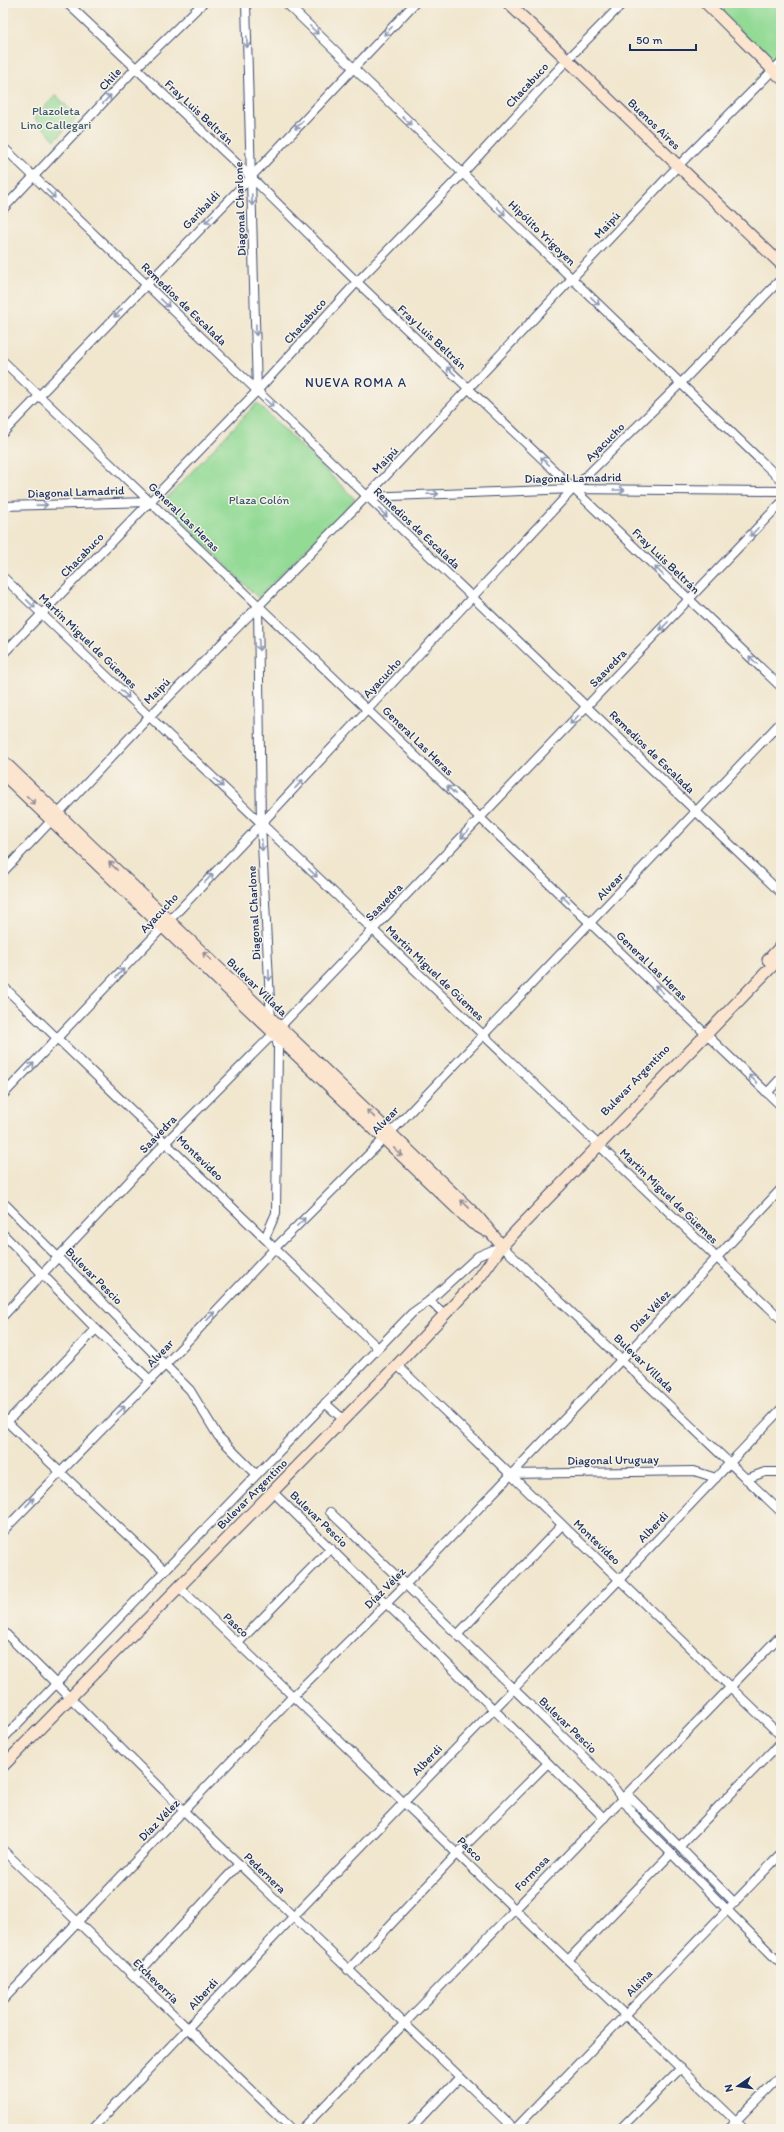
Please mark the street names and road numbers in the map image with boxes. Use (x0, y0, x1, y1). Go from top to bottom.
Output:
street label: Chacabuco (503, 60, 551, 110)
street label: Chile (96, 64, 124, 93)
street label: Fray Luis Beltrán (162, 77, 236, 147)
street label: Buenos Aires (625, 95, 683, 153)
street label: Diagonal Charlone (231, 161, 249, 256)
street label: Garibaldi (179, 188, 223, 232)
street label: Hipólito Yrigoyen (505, 197, 579, 269)
street label: Maipú (591, 208, 623, 241)
street label: Remedios de Escalada (138, 260, 230, 348)
street label: Chacabuco (281, 295, 329, 347)
street label: Fray Luis Beltrán (395, 302, 469, 372)
street label: Ayacucho (583, 420, 627, 464)
street label: Maipú (369, 443, 401, 476)
street label: Diagonal Lamadrid (524, 470, 622, 486)
street label: General Las Heras (145, 479, 223, 555)
street label: Diagonal Lamadrid (27, 483, 125, 501)
street label: Remedios de Escalada (371, 484, 463, 572)
street label: Fray Luis Beltrán (629, 525, 703, 597)
street label: Chacabuco (57, 530, 107, 580)
street label: Martin Miguel de Güemes (36, 590, 140, 692)
street label: Saavedra (586, 645, 630, 690)
street label: Ayacucho (360, 655, 404, 701)
street label: Maipú (141, 675, 173, 707)
street label: General Las Heras (379, 703, 457, 779)
street label: Remedios de Escalada (606, 708, 698, 796)
street label: Diagonal Charlone (245, 865, 263, 961)
street label: Alvear (593, 869, 627, 903)
street label: Saavedra (362, 879, 406, 924)
street label: Ayacucho (137, 890, 181, 936)
street label: Martin Miguel de Güemes (383, 922, 487, 1024)
street label: General Las Heras (613, 928, 691, 1004)
street label: Bulevar Villada (224, 955, 291, 1020)
street label: Bulevar Argentino (597, 1041, 673, 1119)
street label: Alvear (368, 1103, 402, 1137)
street label: Saavedra (136, 1111, 180, 1156)
street label: Montevideo (174, 1132, 226, 1184)
street label: Martin Miguel de Güemes (617, 1145, 721, 1247)
street label: Bulevar Pescio (63, 1245, 125, 1307)
street label: Díaz Vélez (627, 1287, 673, 1335)
street label: Bulevar Villada (611, 1331, 678, 1396)
street label: Alvear (143, 1336, 177, 1370)
street label: Diagonal Uruguay (567, 1452, 659, 1468)
street label: Bulevar Argentino (214, 1456, 290, 1532)
street label: Bulevar Pescio (287, 1488, 351, 1550)
street label: Alberdi (635, 1509, 671, 1545)
street label: Montevideo (571, 1516, 623, 1568)
street label: Díaz Vélez (361, 1564, 409, 1612)
street label: Pasco (220, 1610, 252, 1640)
street label: Bulevar Pescio (536, 1694, 600, 1756)
street label: Alberdi (409, 1742, 445, 1778)
street label: Díaz Vélez (136, 1796, 183, 1844)
street label: Pasco (454, 1834, 486, 1864)
street label: Pedernera (241, 1850, 289, 1897)
street label: Formosa (512, 1852, 553, 1894)
street label: Etcheverría (130, 1956, 182, 2007)
street label: Alsina (623, 1966, 655, 1999)
street label: Alberdi (185, 1976, 221, 2012)

